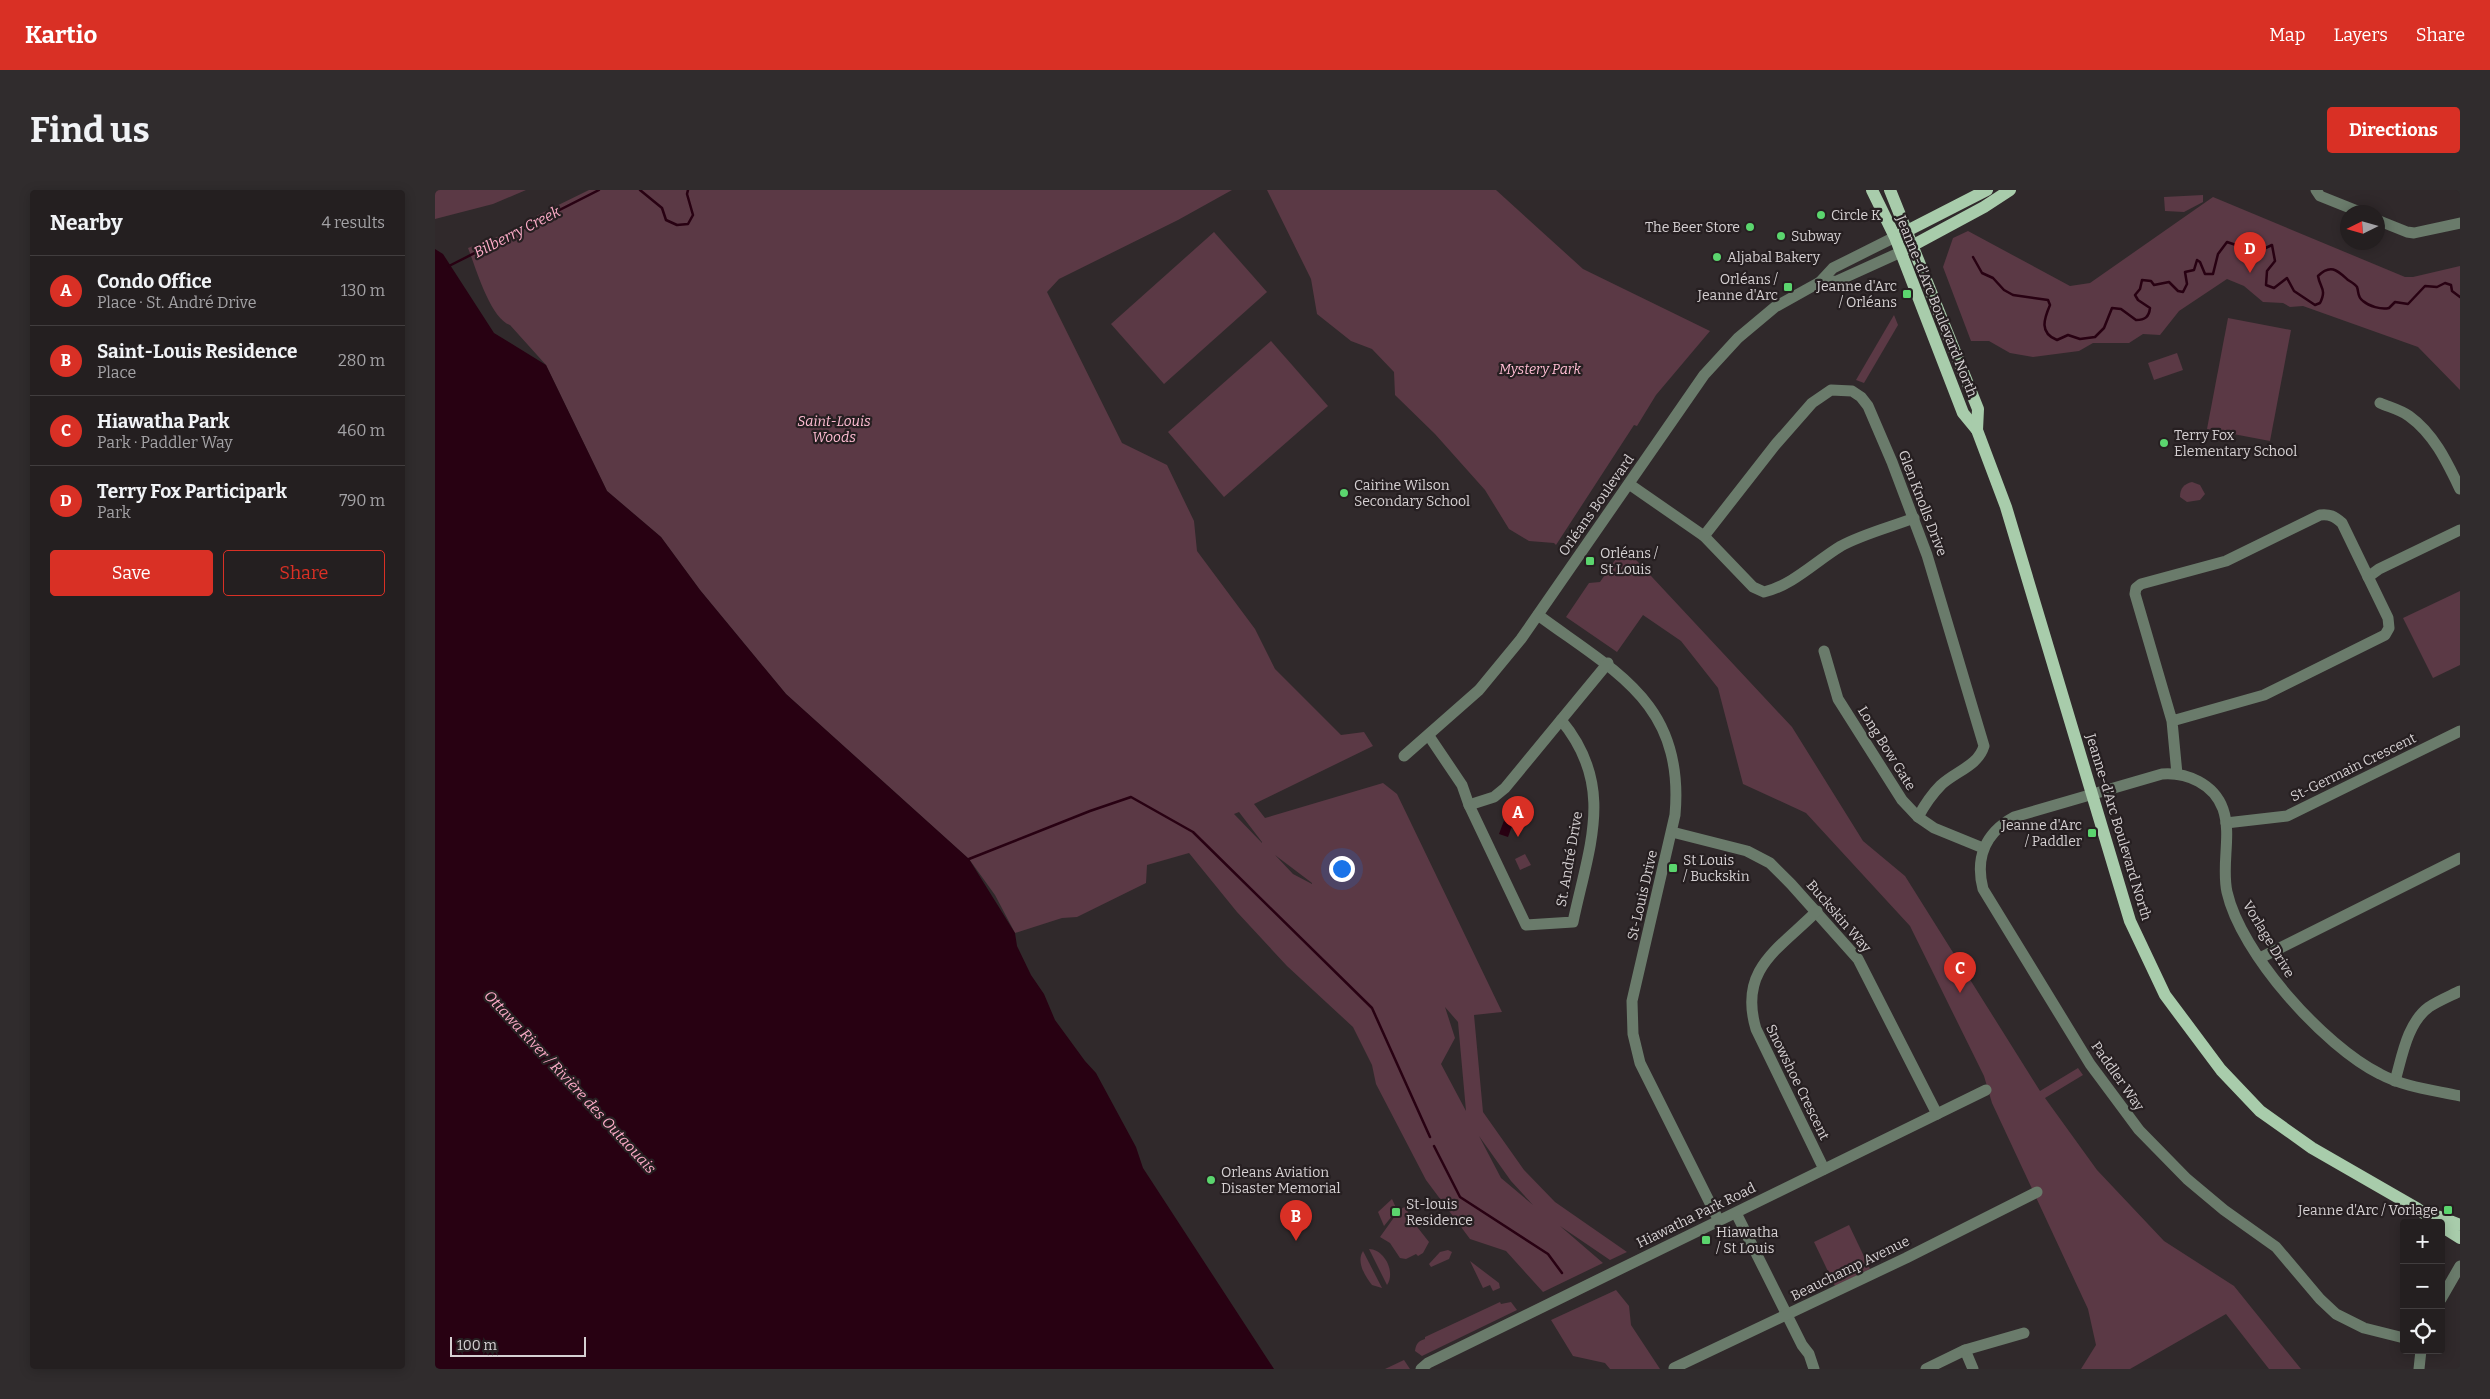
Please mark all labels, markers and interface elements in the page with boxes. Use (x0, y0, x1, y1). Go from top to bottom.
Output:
text: Kartio (25, 21, 97, 49)
text: Map (2269, 24, 2305, 46)
text: Layers (2333, 24, 2388, 46)
text: Share (2416, 24, 2465, 46)
button: Directions (2327, 107, 2460, 153)
text: Find us (30, 109, 150, 151)
water label: Bilberry Creek (471, 202, 564, 262)
north arrow (2340, 205, 2385, 250)
place label: Circle K (1831, 207, 1881, 224)
marker: Circle K (1815, 209, 1827, 221)
text: Nearby (50, 210, 123, 236)
street label: Jeanne-d'Arc Boulevard North (1892, 212, 1981, 400)
text: 4 results (322, 213, 385, 232)
place label: The Beer Store (1645, 219, 1740, 236)
marker: The Beer Store (1744, 221, 1756, 233)
place label: Subway (1791, 228, 1842, 245)
marker: Subway (1775, 230, 1787, 242)
pin: D (2234, 232, 2266, 273)
place label: Aljabal Bakery (1727, 249, 1821, 266)
marker: Aljabal Bakery (1711, 251, 1723, 263)
text: Condo Office (97, 270, 212, 293)
place label: Orléans / Jeanne d'Arc (1696, 271, 1779, 304)
place label: Jeanne d'Arc / Orléans (1815, 278, 1897, 311)
text: A (60, 281, 72, 300)
text: 130 m (341, 281, 385, 300)
marker: Orléans / Jeanne d'Arc (1782, 281, 1794, 293)
marker: Jeanne d'Arc / Orléans (1901, 288, 1913, 300)
text: Place · St. André Drive (97, 293, 256, 312)
text: Saint-Louis Residence (97, 340, 298, 363)
text: B (61, 351, 71, 370)
text: 280 m (338, 351, 385, 370)
park label: Mystery Park (1499, 361, 1581, 378)
text: Place (97, 363, 136, 382)
text: Hiawatha Park (97, 410, 229, 433)
park label: Saint-Louis Woods (797, 413, 871, 446)
text: C (61, 421, 71, 440)
text: 460 m (338, 421, 385, 440)
place label: Terry Fox Elementary School (2174, 427, 2297, 460)
text: Park · Paddler Way (97, 433, 233, 452)
marker: Terry Fox Elementary School (2158, 437, 2170, 449)
street label: Glen Knolls Drive (1894, 448, 1951, 559)
street label: Orléans Boulevard (1555, 451, 1638, 559)
place label: Cairine Wilson Secondary School (1354, 477, 1470, 510)
text: Terry Fox Participark (97, 480, 287, 503)
marker: Cairine Wilson Secondary School (1338, 487, 1350, 499)
text: D (60, 491, 72, 510)
text: 790 m (339, 491, 385, 510)
text: Park (97, 503, 131, 522)
place label: Orléans / St Louis (1600, 545, 1659, 578)
button: Save (50, 550, 213, 596)
button: Share (223, 550, 385, 596)
marker: Orléans / St Louis (1584, 555, 1596, 567)
street label: Long Bow Gate (1854, 703, 1919, 794)
street label: St-Germain Crescent (2288, 730, 2419, 805)
street label: Jeanne-d'Arc Boulevard North (2082, 731, 2155, 923)
pin: A (1502, 796, 1534, 837)
street label: St. André Drive (1553, 810, 1586, 908)
place label: Jeanne d'Arc / Paddler (2000, 817, 2082, 850)
marker: Jeanne d'Arc / Paddler (2086, 827, 2098, 839)
street label: St-Louis Drive (1624, 848, 1661, 942)
place label: St Louis / Buckskin (1683, 852, 1750, 885)
your location (1329, 856, 1355, 882)
marker: St Louis / Buckskin (1667, 862, 1679, 874)
street label: Buckskin Way (1803, 877, 1875, 956)
street label: Vorlage Drive (2239, 898, 2298, 981)
pin: C (1944, 952, 1976, 993)
water label: Ottawa River / Rivière des Outaouais (480, 987, 660, 1177)
street label: Snowshoe Crescent (1762, 1022, 1833, 1143)
street label: Paddler Way (2087, 1038, 2148, 1115)
place label: Orleans Aviation Disaster Memorial (1221, 1164, 1341, 1197)
marker: Orleans Aviation Disaster Memorial (1205, 1174, 1217, 1186)
street label: Hiawatha Park Road (1634, 1179, 1759, 1252)
place label: St-louis Residence (1406, 1196, 1473, 1229)
pin: B (1280, 1200, 1312, 1241)
place label: Jeanne d'Arc / Vorlage (2297, 1202, 2438, 1219)
marker: Jeanne d'Arc / Vorlage (2442, 1204, 2454, 1216)
marker: St-louis Residence (1390, 1206, 1402, 1218)
map controls (2400, 1219, 2445, 1354)
button: + (2400, 1219, 2445, 1264)
place label: Hiawatha / St Louis (1716, 1224, 1779, 1257)
street label: Beauchamp Avenue (1788, 1232, 1912, 1305)
marker: Hiawatha / St Louis (1700, 1234, 1712, 1246)
button: − (2400, 1264, 2445, 1309)
button: locate (2400, 1309, 2445, 1354)
scale bar (450, 1334, 586, 1357)
text: 100 m (457, 1337, 497, 1354)

